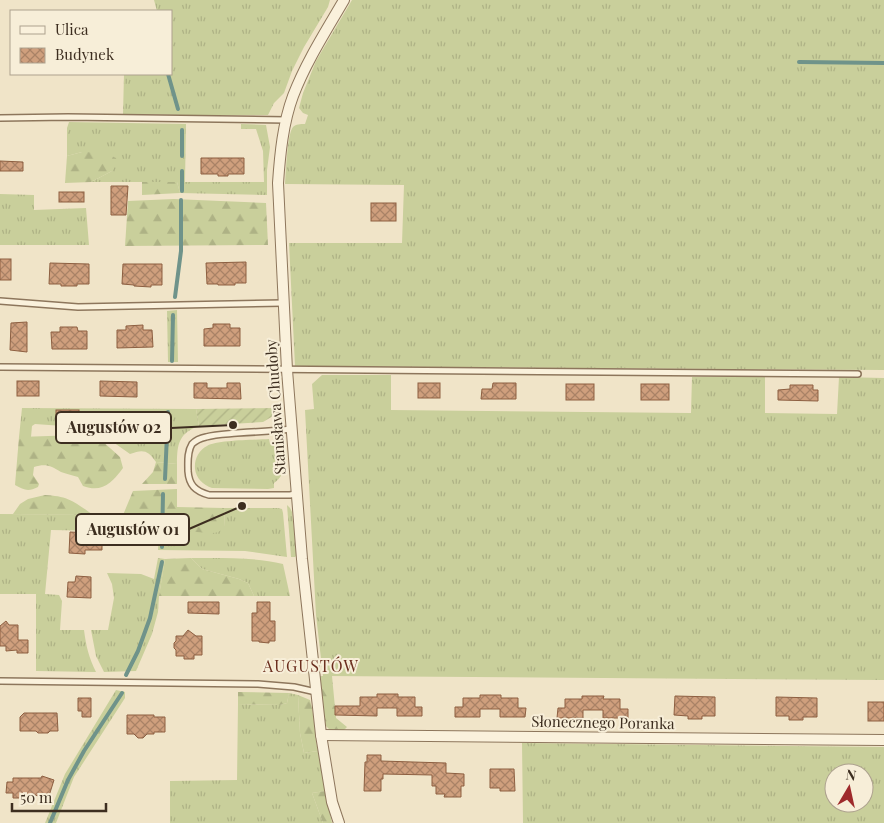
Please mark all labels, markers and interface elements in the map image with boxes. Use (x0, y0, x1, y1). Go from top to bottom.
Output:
legend (10, 10, 172, 75)
text: Ulica (55, 19, 89, 39)
text: Budynek (55, 44, 115, 64)
street label: Stanisława Chudoby (260, 338, 290, 475)
callout: Augustów 02 (56, 412, 171, 443)
text: Augustów 02 (66, 416, 161, 437)
callout: Augustów 01 (76, 514, 189, 545)
text: Augustów 01 (86, 518, 179, 539)
district label: AUGUSTÓW (262, 655, 359, 676)
street label: Słonecznego Poranka (531, 711, 675, 733)
north arrow (824, 763, 874, 813)
text: N (845, 764, 858, 785)
scale bar (12, 780, 106, 812)
text: 50 m (20, 787, 53, 807)

